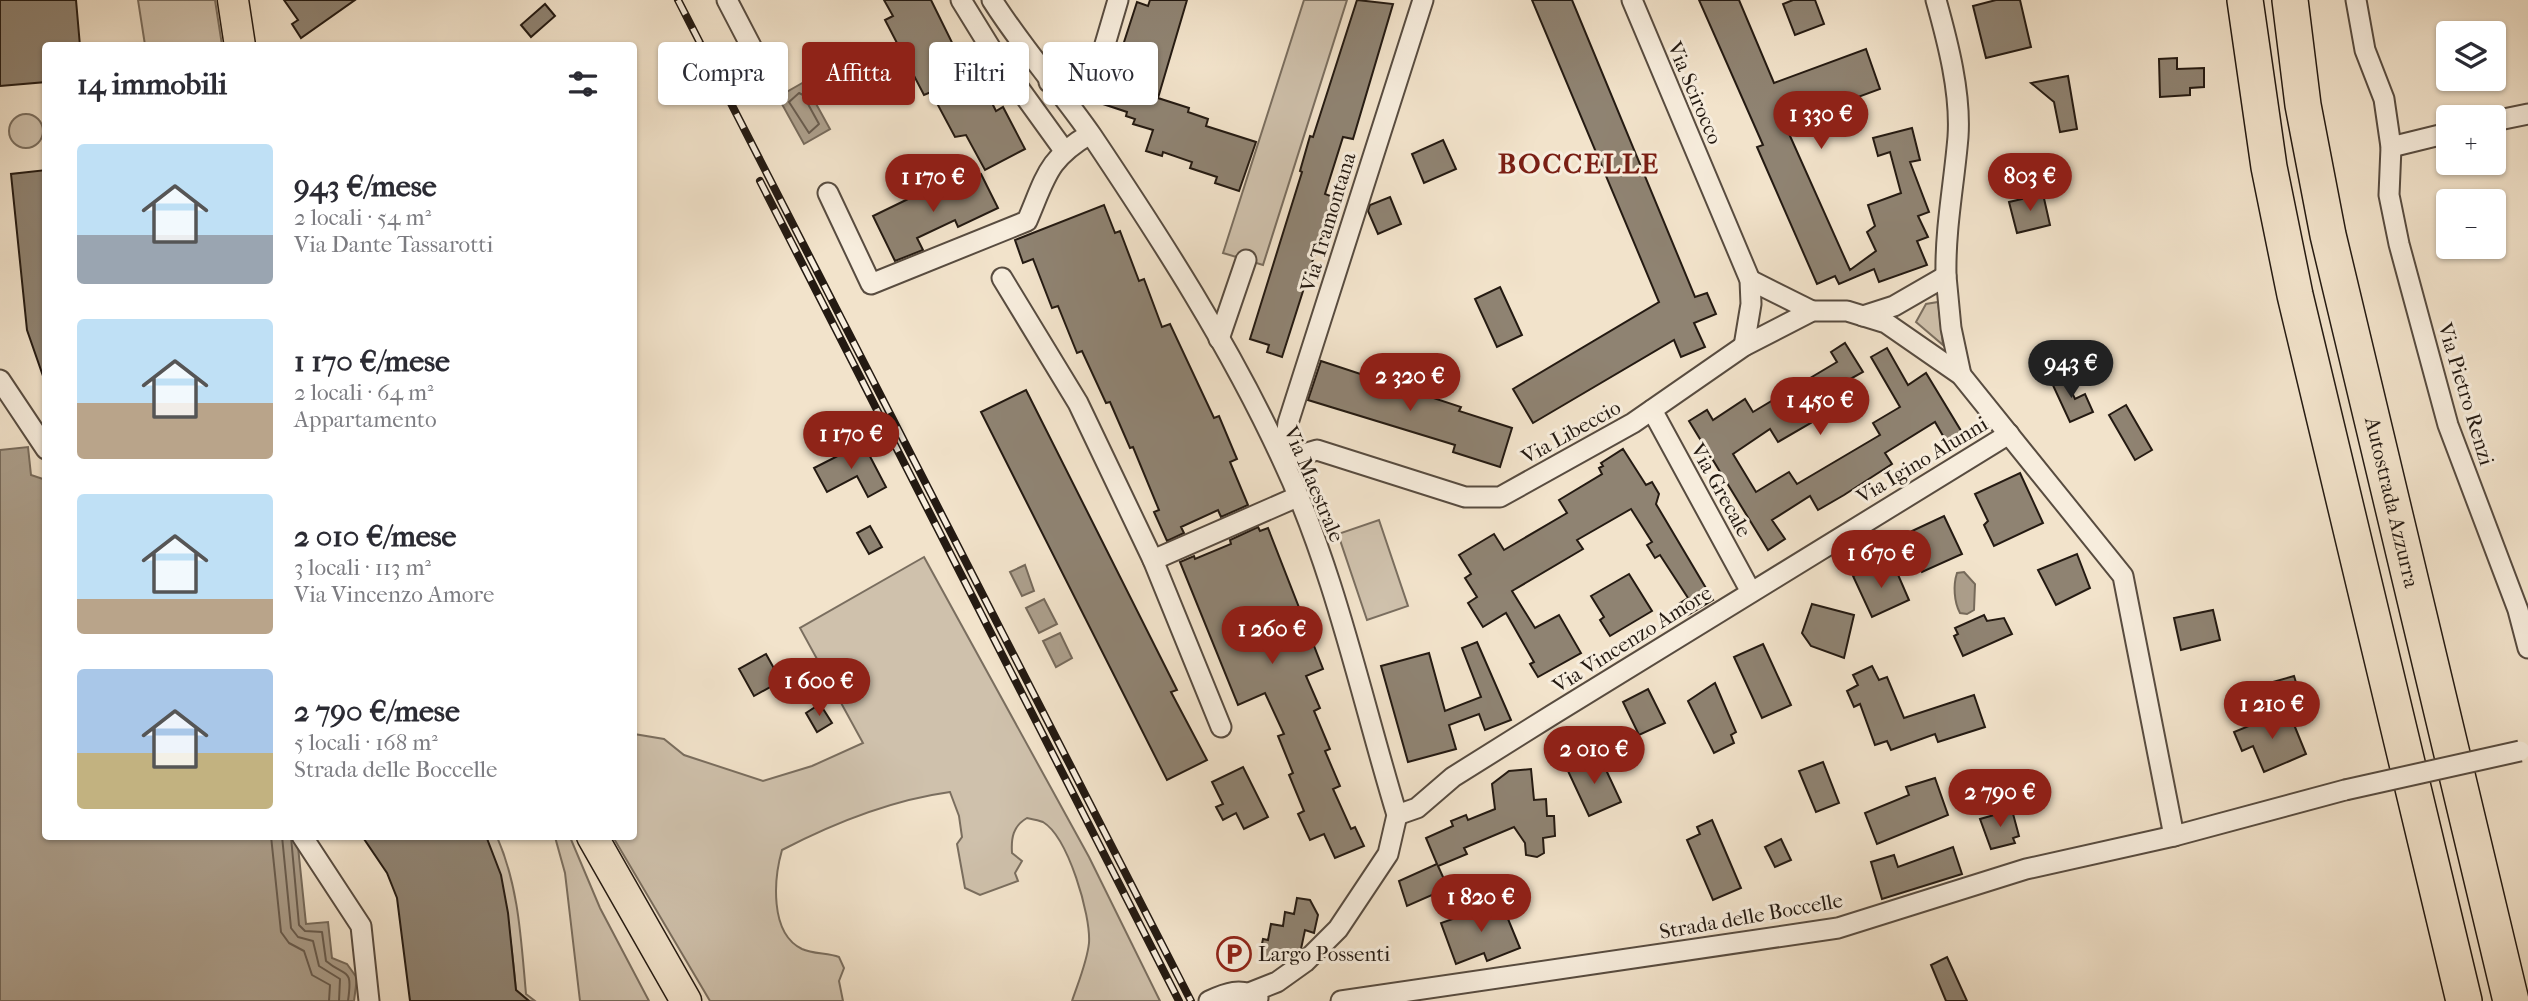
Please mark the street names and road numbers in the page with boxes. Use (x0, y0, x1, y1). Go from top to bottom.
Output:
street label: Via Scirocco (1662, 37, 1727, 148)
street label: Via Tramontana (1295, 149, 1361, 296)
street label: Via Pietro Renzi (2433, 319, 2499, 468)
street label: Via Libeccio (1516, 395, 1625, 469)
street label: Via Igino Alunni (1851, 411, 1992, 509)
street label: Autostrada Azzurra (2360, 414, 2424, 590)
street label: Via Maestrale (1278, 422, 1349, 545)
street label: Via Grecale (1685, 438, 1756, 541)
street label: Via Vincenzo Amore (1547, 580, 1716, 698)
street label: Strada delle Boccelle (1657, 888, 1845, 944)

